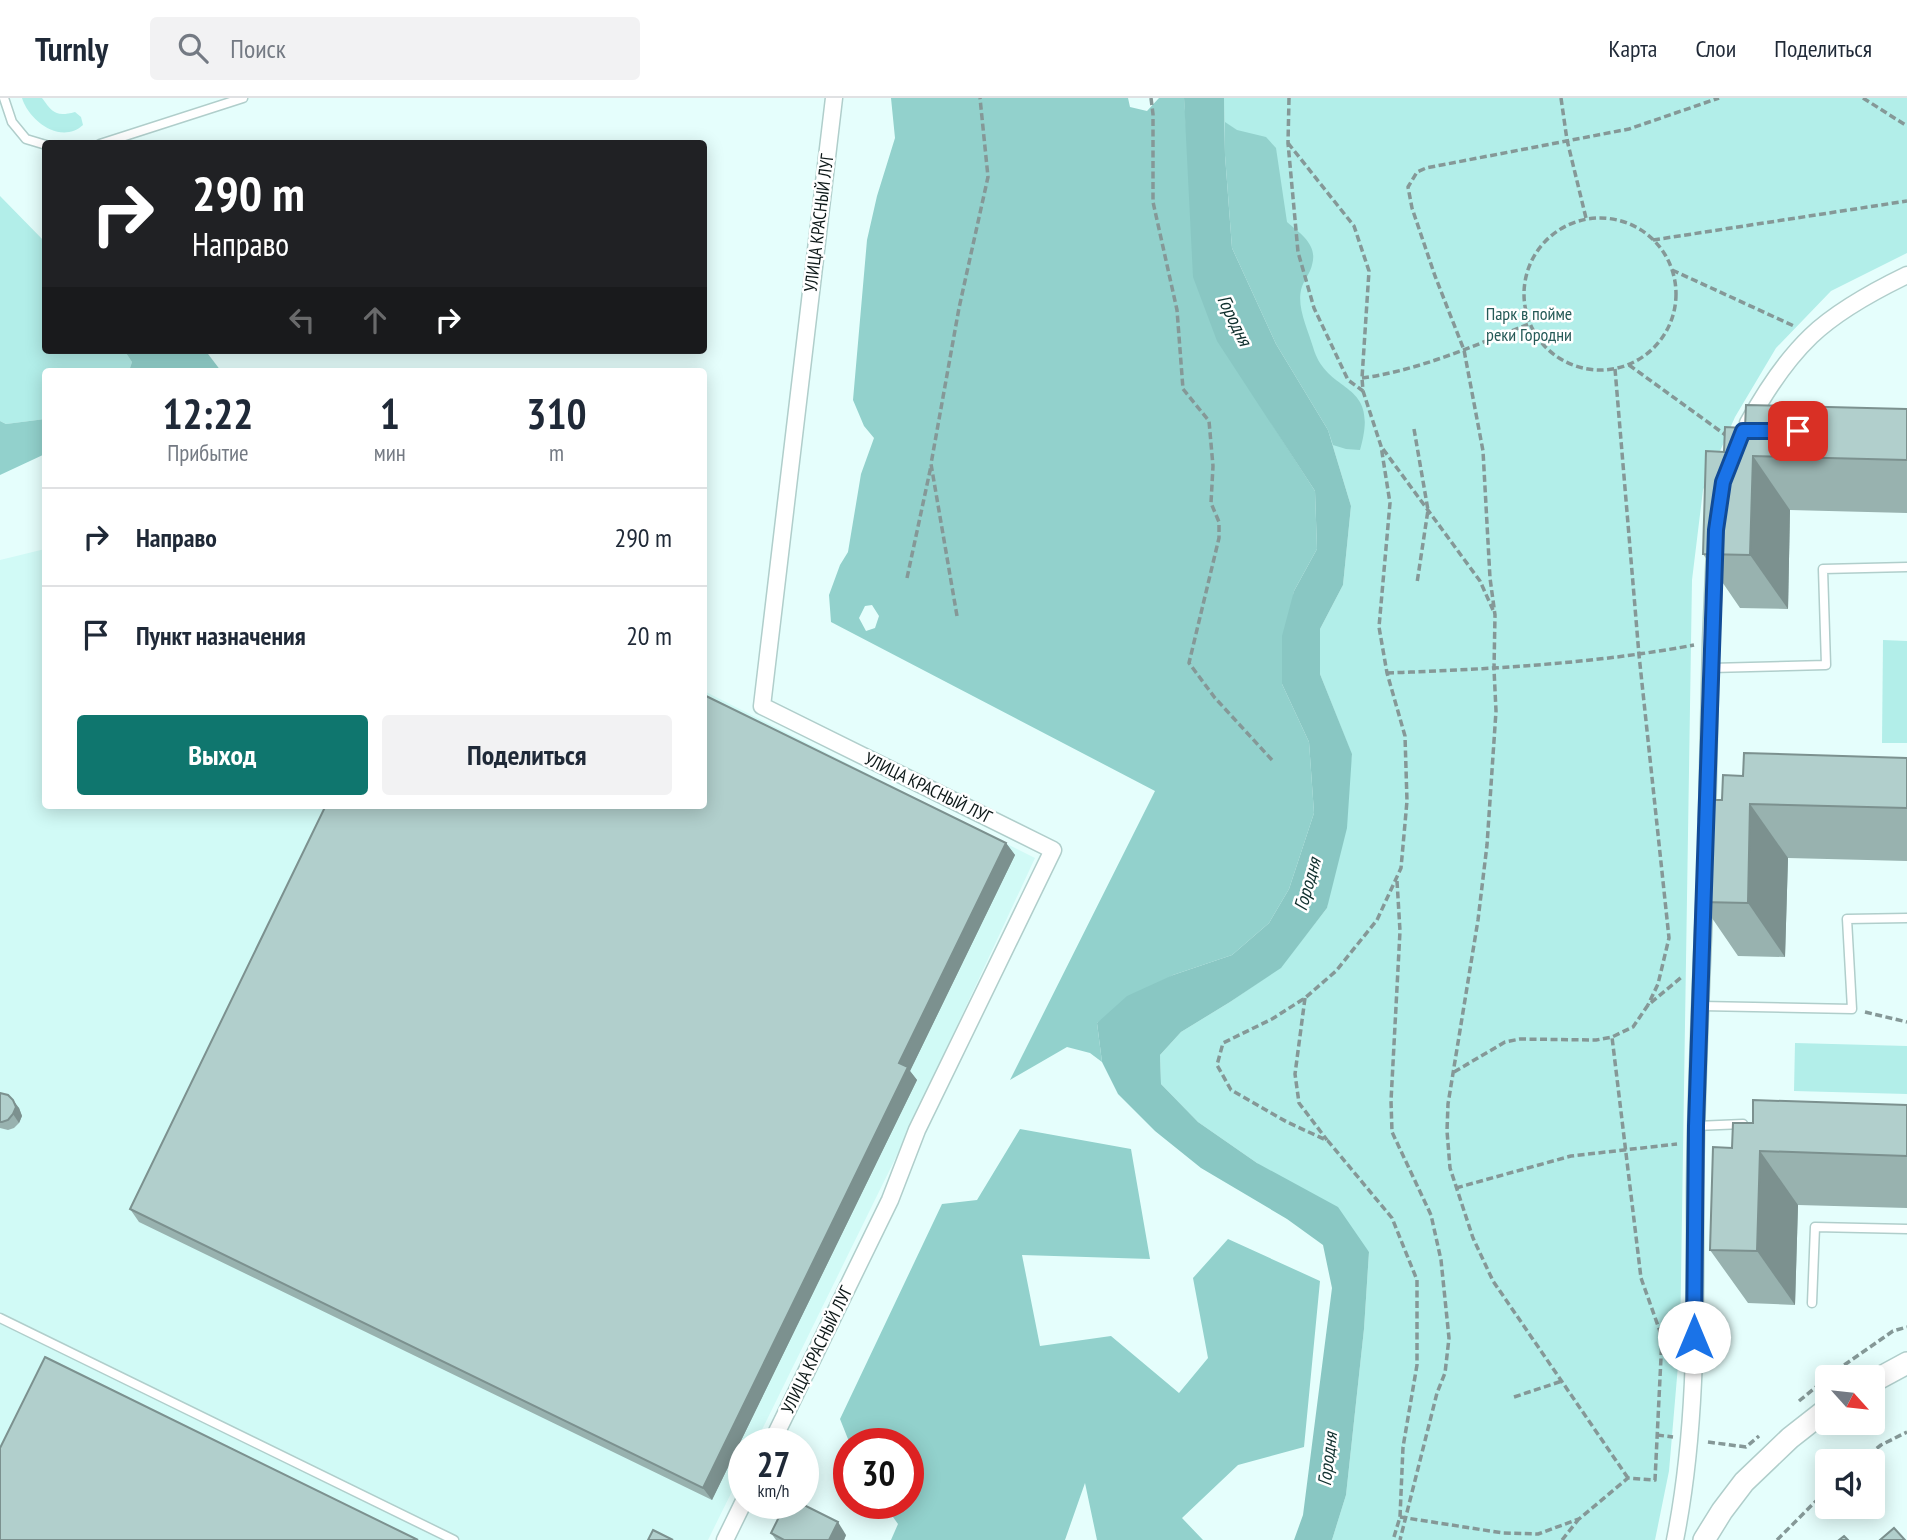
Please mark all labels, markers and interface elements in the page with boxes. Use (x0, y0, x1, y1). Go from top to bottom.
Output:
search box (150, 17, 640, 80)
text: Turnly (35, 27, 108, 70)
icon: search (174, 29, 212, 67)
text: Поиск (230, 32, 286, 65)
text: Карта (1609, 33, 1657, 64)
text: Слои (1695, 33, 1736, 64)
text: Поделиться (1774, 33, 1872, 64)
street label: УЛИЦА КРАСНЫЙ ЛУГ (799, 152, 838, 293)
text: 290 m (192, 161, 305, 225)
icon: right (77, 168, 168, 259)
text: Направо (192, 223, 289, 265)
water label: Городня (1212, 291, 1258, 351)
icon: left (283, 301, 321, 339)
icon: ahead (356, 301, 394, 339)
icon: right (429, 301, 467, 339)
park label: Парк в пойме реки Городни (1486, 302, 1572, 346)
text: 12:22 (162, 386, 253, 441)
text: 1 (380, 386, 400, 441)
text: 310 (526, 386, 587, 441)
pin (1768, 401, 1828, 461)
icon: arrive (1779, 412, 1817, 450)
text: Прибытие (167, 438, 249, 467)
text: мин (374, 438, 406, 467)
text: m (549, 438, 564, 467)
icon: right (77, 518, 115, 556)
text: Направо (136, 521, 217, 554)
text: 290 m (614, 521, 672, 554)
icon: arrive (77, 616, 115, 654)
text: Пункт назначения (136, 619, 306, 652)
text: 20 m (626, 619, 672, 652)
button: Выход (77, 715, 368, 795)
button: Поделиться (382, 715, 672, 795)
street label: УЛИЦА КРАСНЫЙ ЛУГ (861, 747, 996, 829)
water label: Городня (1288, 853, 1326, 913)
street label: УЛИЦА КРАСНЫЙ ЛУГ (776, 1282, 858, 1417)
position arrow (1657, 1300, 1731, 1374)
north arrow (1815, 1365, 1885, 1435)
map controls (1815, 1365, 1885, 1519)
speed limit sign: 30 (833, 1428, 924, 1519)
water label: Городня (1312, 1429, 1342, 1487)
text: 27 (757, 1441, 790, 1487)
button: sound (1815, 1449, 1885, 1519)
text: km/h (758, 1479, 789, 1502)

